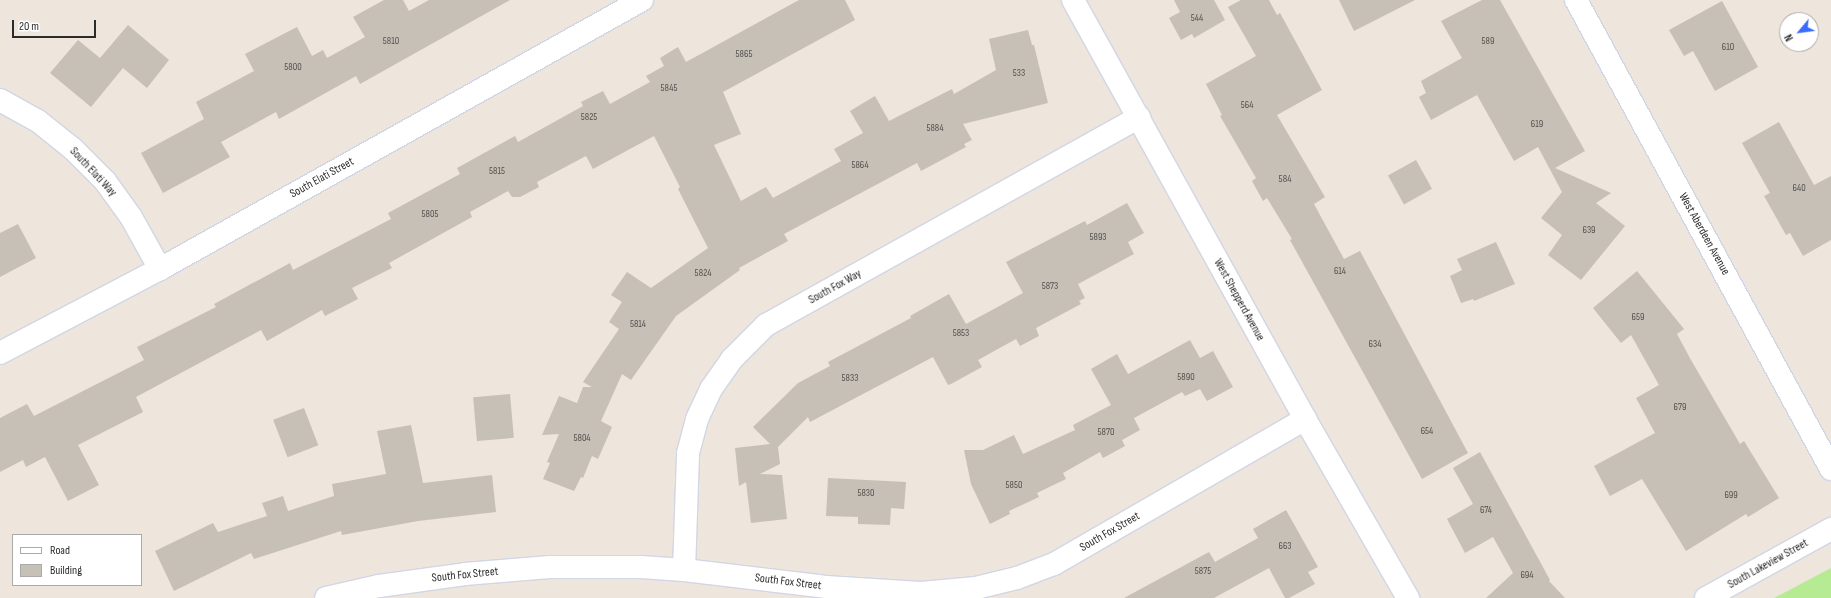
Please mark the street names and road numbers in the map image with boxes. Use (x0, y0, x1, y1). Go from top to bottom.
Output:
street label: South Elati Way (67, 144, 119, 200)
street label: South Elati Street (288, 155, 356, 201)
street label: West Aberdeen Avenue (1675, 190, 1733, 278)
street label: West Shepperd Avenue (1210, 256, 1268, 344)
street label: South Fox Way (806, 267, 864, 307)
street label: South Fox Street (1077, 509, 1143, 555)
street label: South Lakeview Street (1725, 536, 1811, 592)
street label: South Fox Street (431, 564, 499, 586)
street label: South Fox Street (754, 571, 822, 593)

